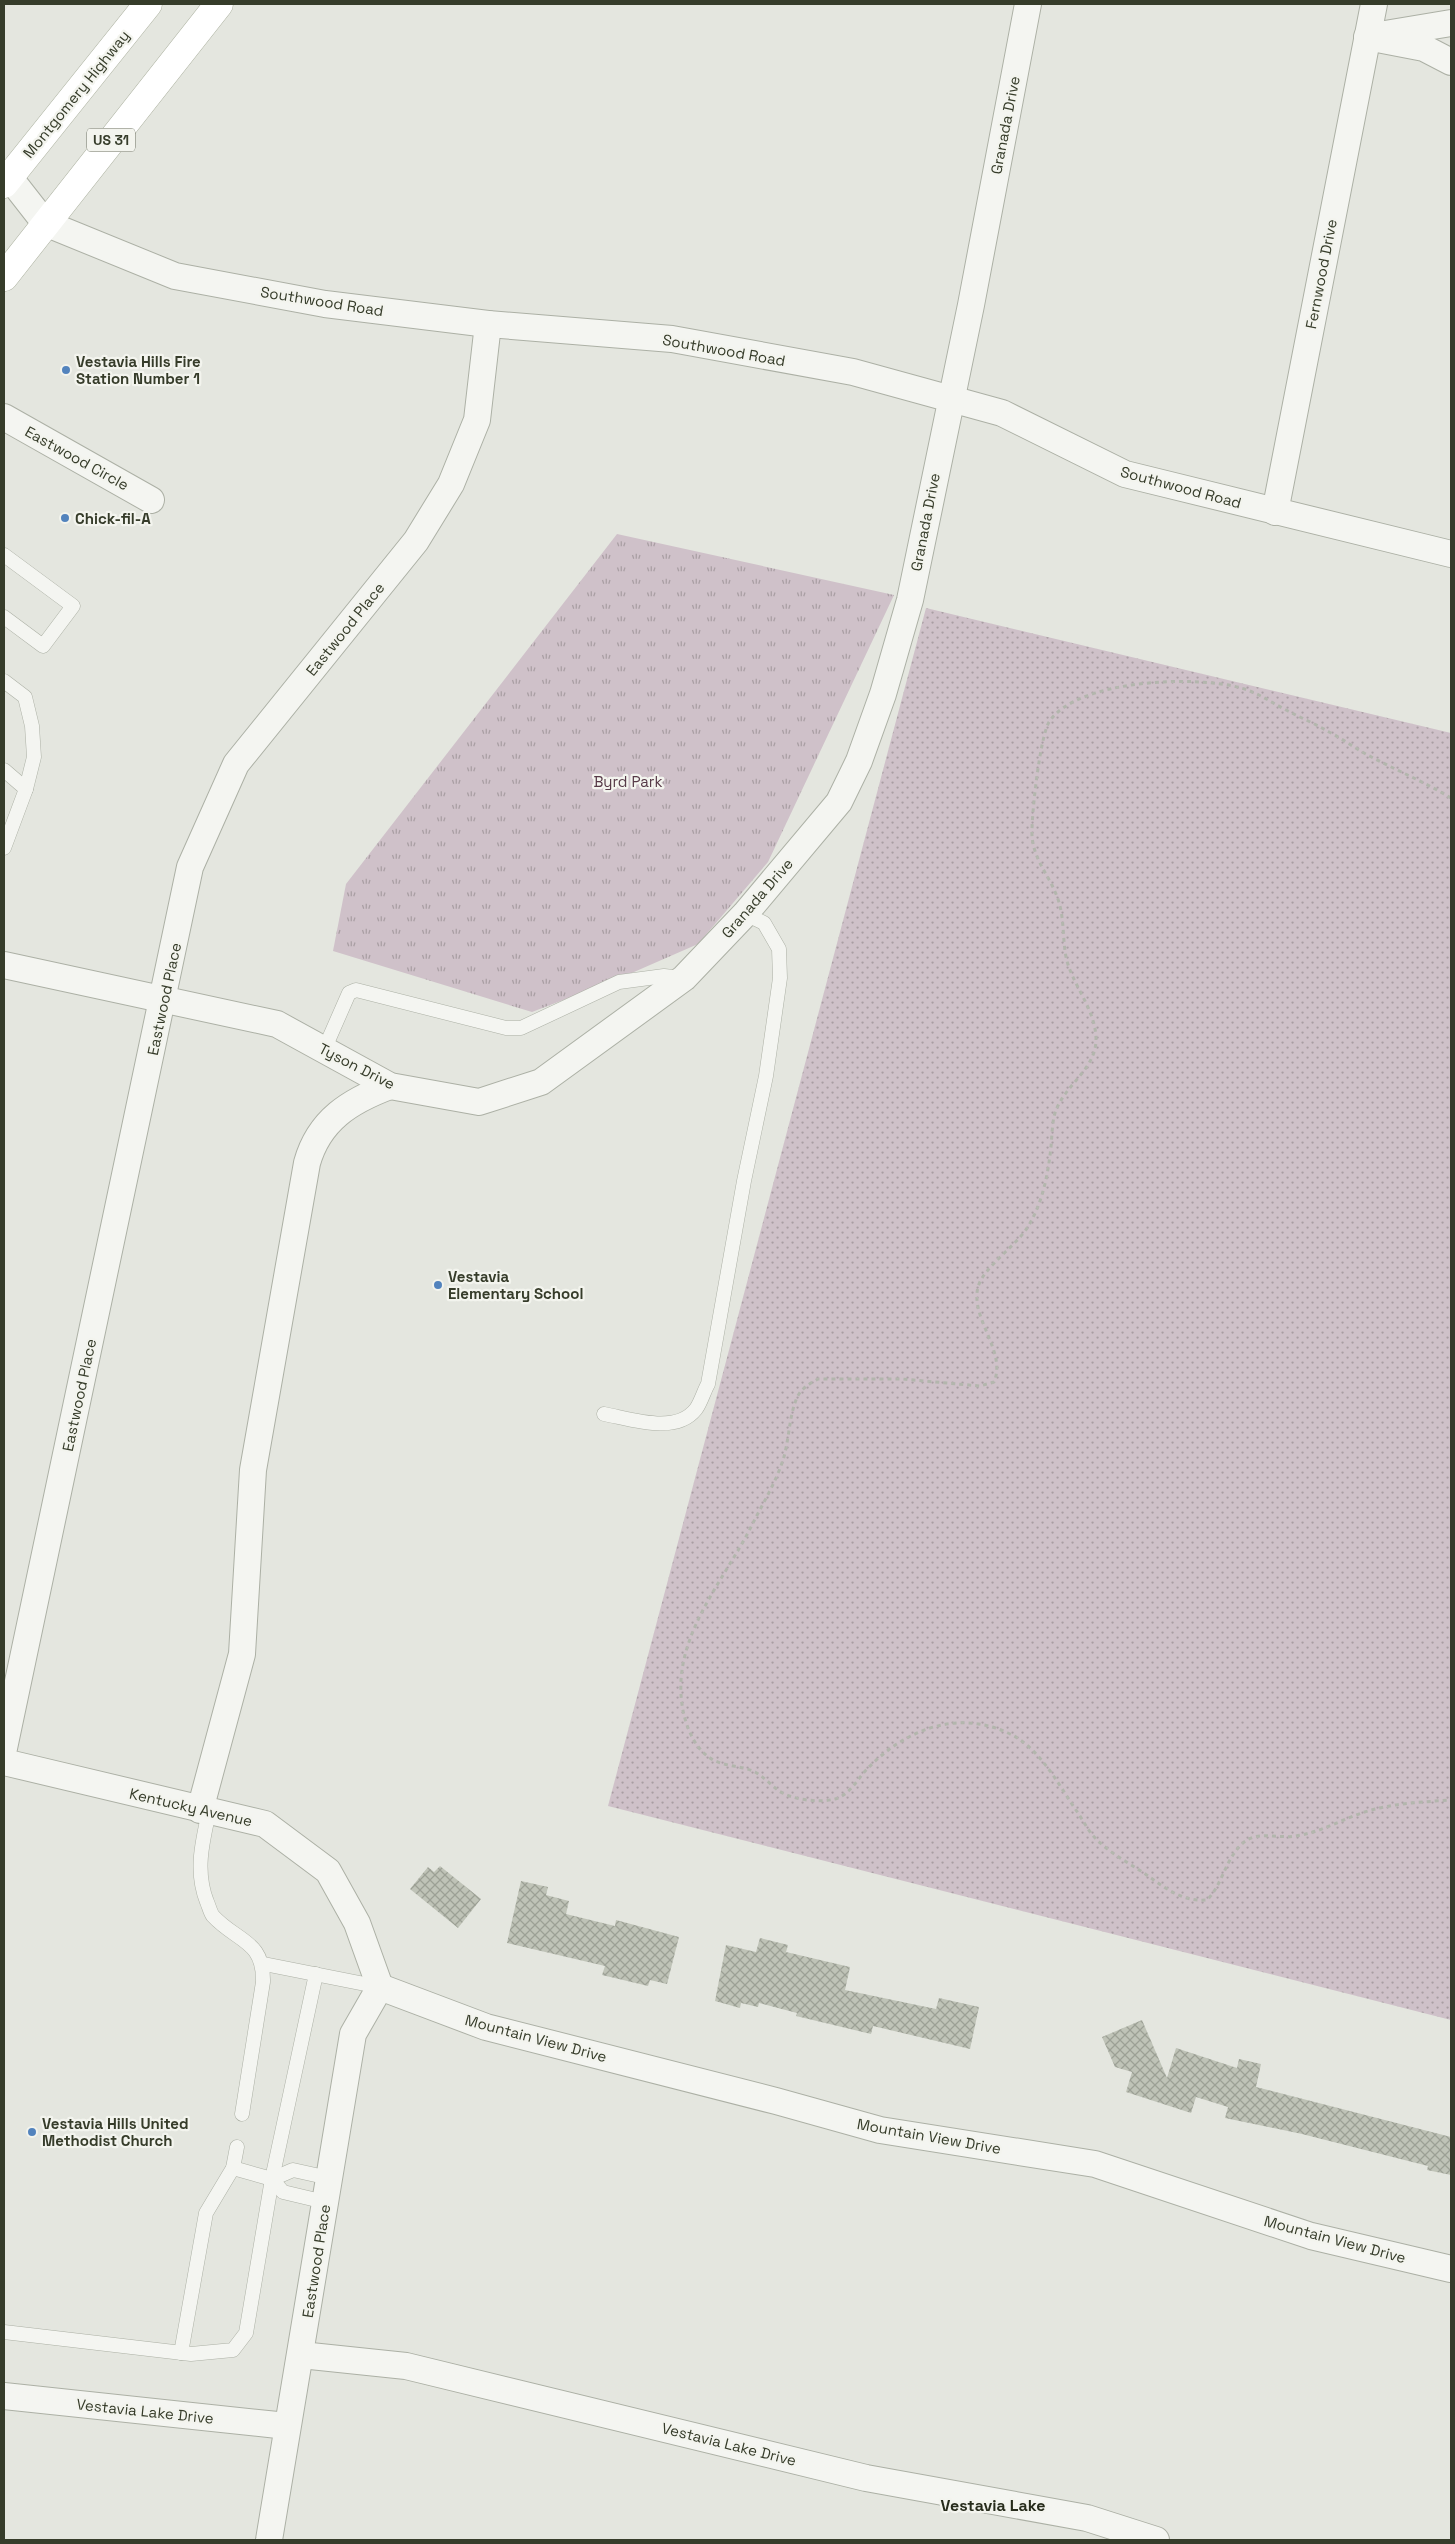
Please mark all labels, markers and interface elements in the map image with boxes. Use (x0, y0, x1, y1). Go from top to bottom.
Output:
street label: Montgomery Highway (19, 26, 133, 162)
street label: Granada Drive (986, 74, 1024, 176)
road number: US 31 (87, 128, 135, 152)
street label: Fernwood Drive (1301, 217, 1341, 331)
street label: Southwood Road (259, 282, 385, 320)
street label: Southwood Road (661, 330, 787, 370)
place label: Vestavia Hills Fire Station Number 1 (76, 352, 201, 388)
marker: Vestavia Hills Fire Station Number 1 (60, 364, 72, 376)
street label: Eastwood Circle (22, 422, 132, 494)
street label: Southwood Road (1118, 462, 1244, 512)
street label: Granada Drive (906, 471, 944, 573)
place label: Chick-fil-A (75, 509, 151, 528)
marker: Chick-fil-A (59, 512, 71, 524)
street label: Eastwood Place (302, 578, 388, 679)
park label: Byrd Park (593, 772, 663, 791)
street label: Granada Drive (717, 854, 797, 942)
street label: Eastwood Place (143, 941, 185, 1057)
street label: Tyson Drive (316, 1039, 398, 1093)
place label: Vestavia Elementary School (448, 1267, 583, 1303)
marker: Vestavia Elementary School (432, 1279, 444, 1291)
street label: Eastwood Place (58, 1337, 100, 1453)
street label: Kentucky Avenue (128, 1784, 254, 1830)
street label: Mountain View Drive (463, 2010, 609, 2066)
place label: Vestavia Hills United Methodist Church (42, 2114, 189, 2150)
street label: Mountain View Drive (855, 2114, 1003, 2158)
marker: Vestavia Hills United Methodist Church (26, 2126, 38, 2138)
street label: Eastwood Place (298, 2203, 334, 2319)
street label: Mountain View Drive (1262, 2211, 1408, 2267)
street label: Vestavia Lake Drive (75, 2394, 215, 2428)
street label: Vestavia Lake Drive (660, 2418, 798, 2470)
district label: Vestavia Lake (941, 2495, 1046, 2516)

